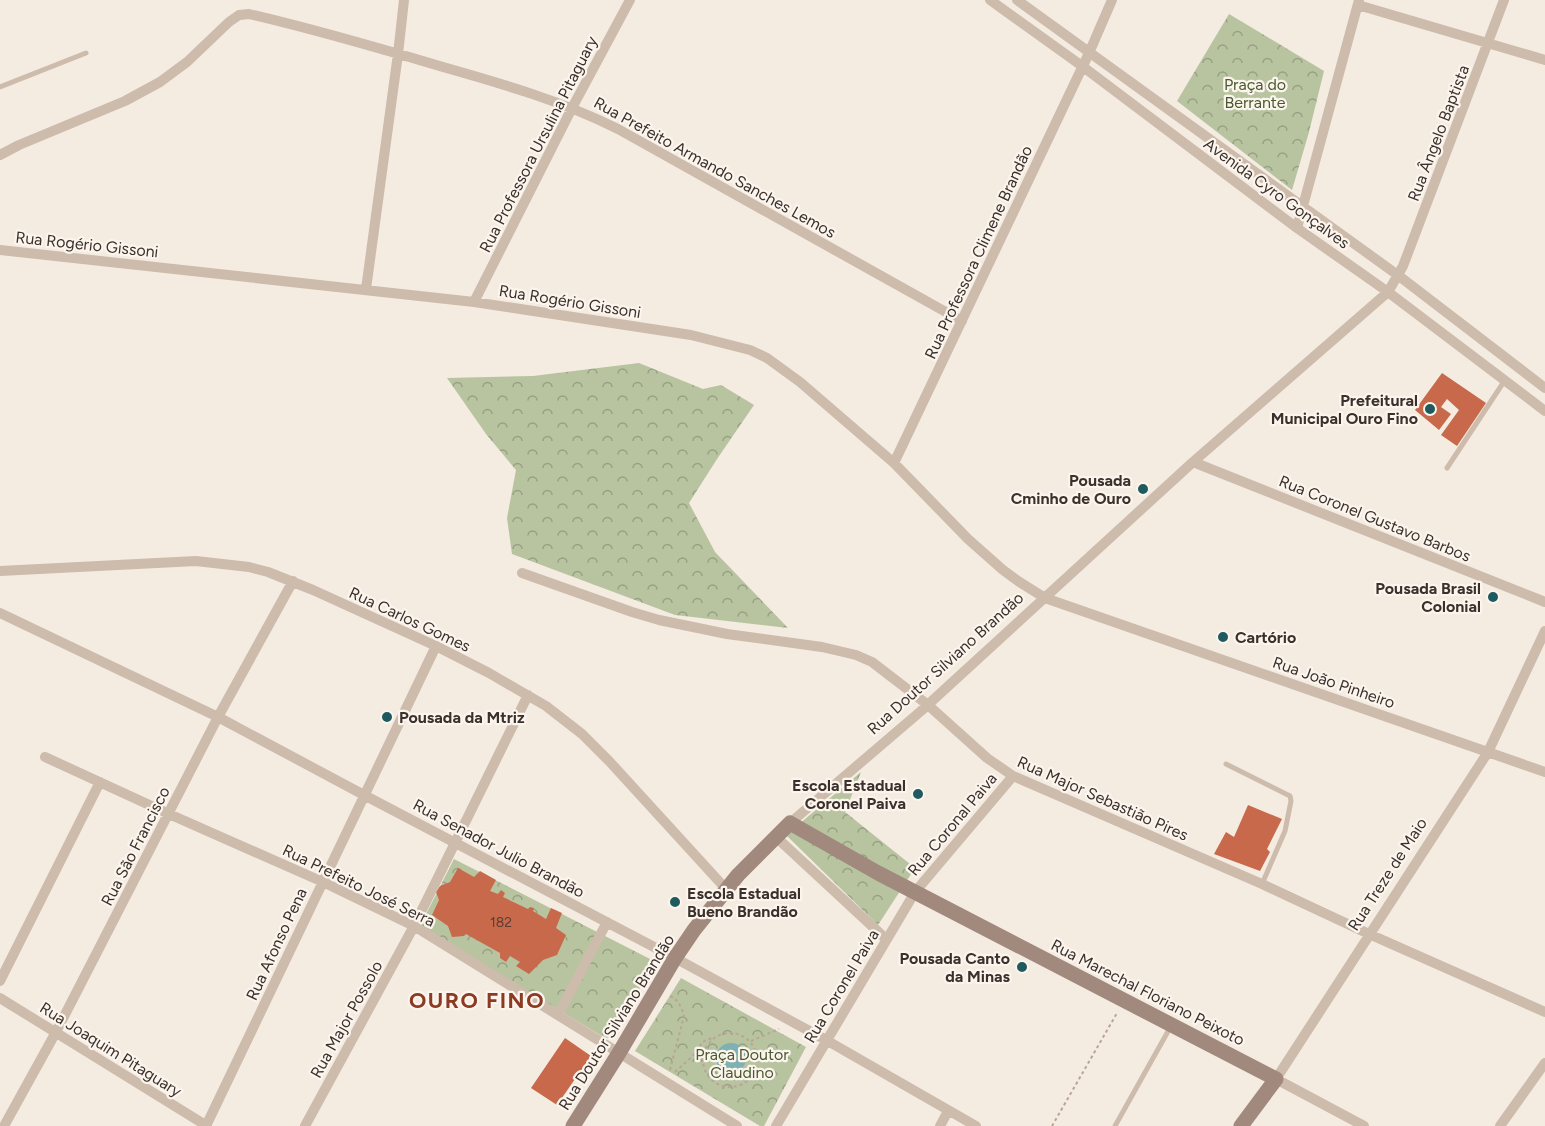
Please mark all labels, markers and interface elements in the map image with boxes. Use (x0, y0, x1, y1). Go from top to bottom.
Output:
street label: Rua Professora Ursulina Pitaguary (475, 32, 602, 255)
street label: Rua Ângelo Baptista (1404, 62, 1473, 204)
park label: Praça do Berrante (1224, 75, 1286, 112)
street label: Rua Prefeito Armando Sanches Lemos (591, 93, 839, 242)
street label: Avenida Cyro Gonçalves (1200, 134, 1353, 253)
street label: Rua Professora Climene Brandão (921, 143, 1036, 362)
street label: Rua Rogério Gissoni (15, 228, 159, 261)
street label: Rua Rogério Gissoni (498, 281, 642, 322)
place label: Prefeitural Municipal Ouro Fino (1271, 391, 1418, 428)
marker: Prefeitural Municipal Ouro Fino (1423, 402, 1437, 416)
place label: Pousada Cminho de Ouro (1011, 471, 1131, 508)
street label: Rua Coronel Gustavo Barbos (1276, 471, 1473, 566)
marker: Pousada Cminho de Ouro (1136, 482, 1150, 496)
place label: Pousada Brasil Colonial (1375, 579, 1481, 616)
street label: Rua Carlos Gomes (346, 583, 473, 656)
street label: Rua Doutor Silviano Brandão (863, 588, 1027, 738)
marker: Pousada Brasil Colonial (1486, 590, 1500, 604)
place label: Cartório (1235, 628, 1296, 647)
marker: Cartório (1216, 630, 1230, 644)
street label: Rua João Pinheiro (1270, 653, 1397, 712)
place label: Pousada da Mtriz (399, 708, 525, 727)
marker: Pousada da Mtriz (380, 710, 394, 724)
street label: Rua Major Sebastião Pires (1014, 752, 1191, 845)
street label: Rua Coronal Paiva (904, 769, 1001, 880)
place label: Escola Estadual Coronel Paiva (792, 776, 906, 813)
street label: Rua São Francisco (97, 784, 174, 909)
marker: Escola Estadual Coronel Paiva (911, 787, 925, 801)
street label: Rua Senador Julio Brandão (410, 795, 588, 902)
street label: Rua Treze de Maio (1344, 814, 1431, 934)
street label: Rua Prefeito José Serra (279, 840, 438, 931)
place label: Escola Estadual Bueno Brandão (687, 884, 801, 921)
street label: Rua Afonso Pena (242, 885, 311, 1003)
marker: Escola Estadual Bueno Brandão (668, 895, 682, 909)
house number: 182 (490, 914, 512, 931)
street label: Rua Coronel Paiva (800, 926, 883, 1046)
street label: Rua Doutor Silviano Brandão (554, 931, 678, 1114)
street label: Rua Marechal Floriano Peixoto (1048, 935, 1248, 1050)
place label: Pousada Canto da Minas (899, 949, 1011, 986)
street label: Rua Major Possolo (306, 957, 387, 1081)
marker: Pousada Canto da Minas (1015, 960, 1029, 974)
district label: OURO FINO (409, 987, 545, 1014)
street label: Rua Joaquim Pitaguary (36, 998, 186, 1101)
park label: Praça Doutor Claudino (695, 1045, 789, 1082)

